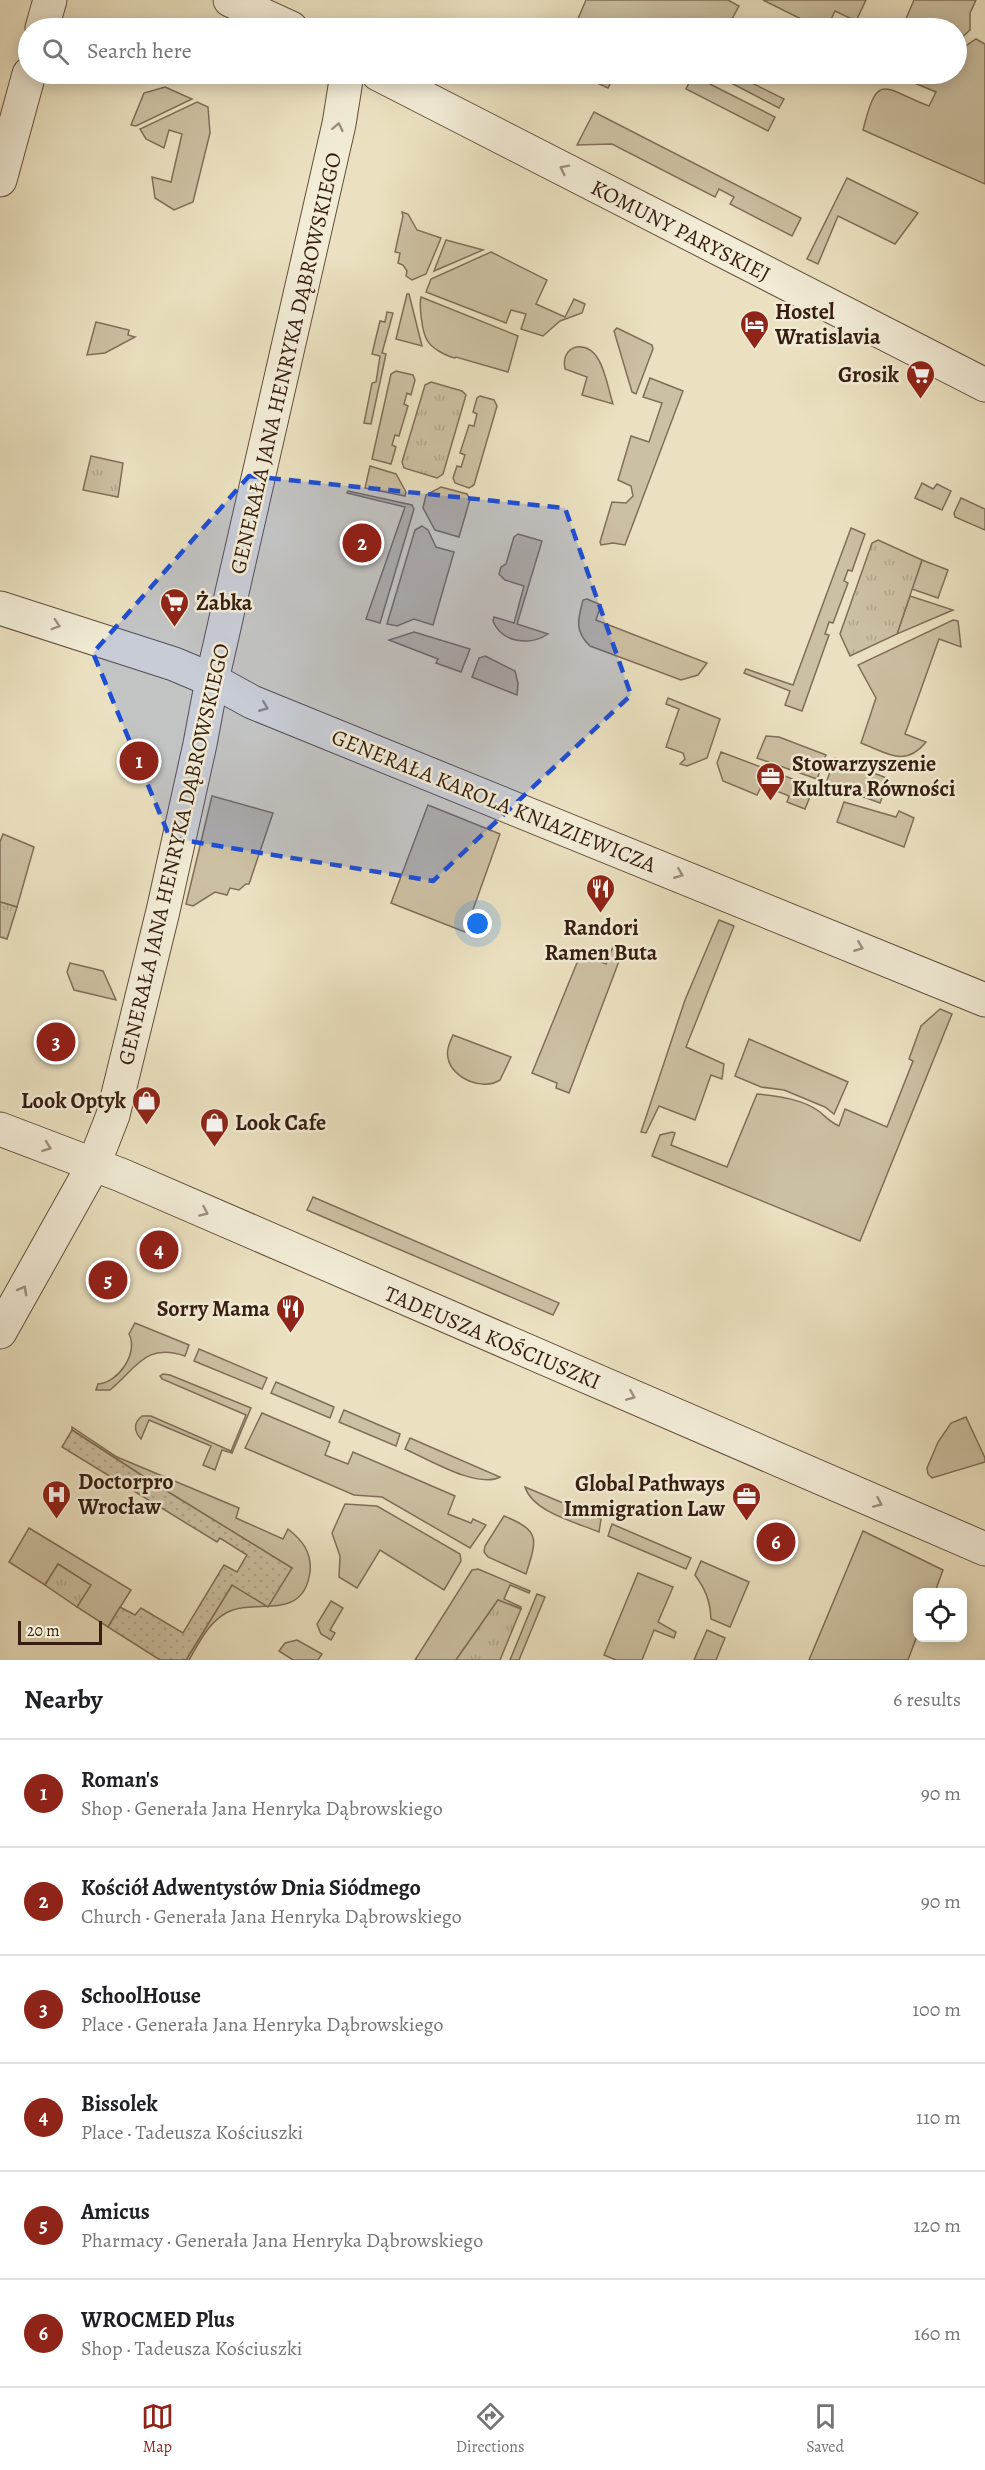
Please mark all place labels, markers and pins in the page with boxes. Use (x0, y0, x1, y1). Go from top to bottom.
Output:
place label: Hostel Wratislavia (774, 297, 881, 352)
hotel icon: Hostel Wratislavia (738, 308, 770, 350)
supermarket icon: Grosik (904, 358, 936, 400)
place label: Grosik (838, 360, 900, 390)
pin: 2 (342, 520, 382, 566)
supermarket icon: Żabka (159, 586, 191, 628)
place label: Żabka (196, 588, 253, 618)
pin: 1 (120, 738, 158, 783)
place label: Stowarzyszenie Kultura Równości (792, 749, 955, 804)
office icon: Stowarzyszenie Kultura Równości (755, 760, 787, 802)
restaurant icon: Randori Ramen Buta (585, 872, 617, 914)
place label: Randori Ramen Buta (544, 913, 658, 968)
pin: 3 (36, 1020, 76, 1064)
shop icon: Look Optyk (131, 1084, 163, 1126)
place label: Look Optyk (21, 1086, 127, 1116)
shop icon: Look Cafe (198, 1106, 230, 1148)
place label: Look Cafe (235, 1108, 326, 1138)
pin: 4 (140, 1228, 178, 1272)
pin: 5 (88, 1258, 128, 1302)
restaurant icon: Sorry Mama (275, 1292, 307, 1334)
place label: Sorry Mama (157, 1294, 270, 1324)
place label: Doctorpro Wrocław (77, 1467, 174, 1522)
place label: Global Pathways Immigration Law (564, 1469, 726, 1524)
hospital icon: Doctorpro Wrocław (41, 1478, 73, 1520)
office icon: Global Pathways Immigration Law (730, 1480, 762, 1522)
pin: 6 (756, 1520, 796, 1564)

